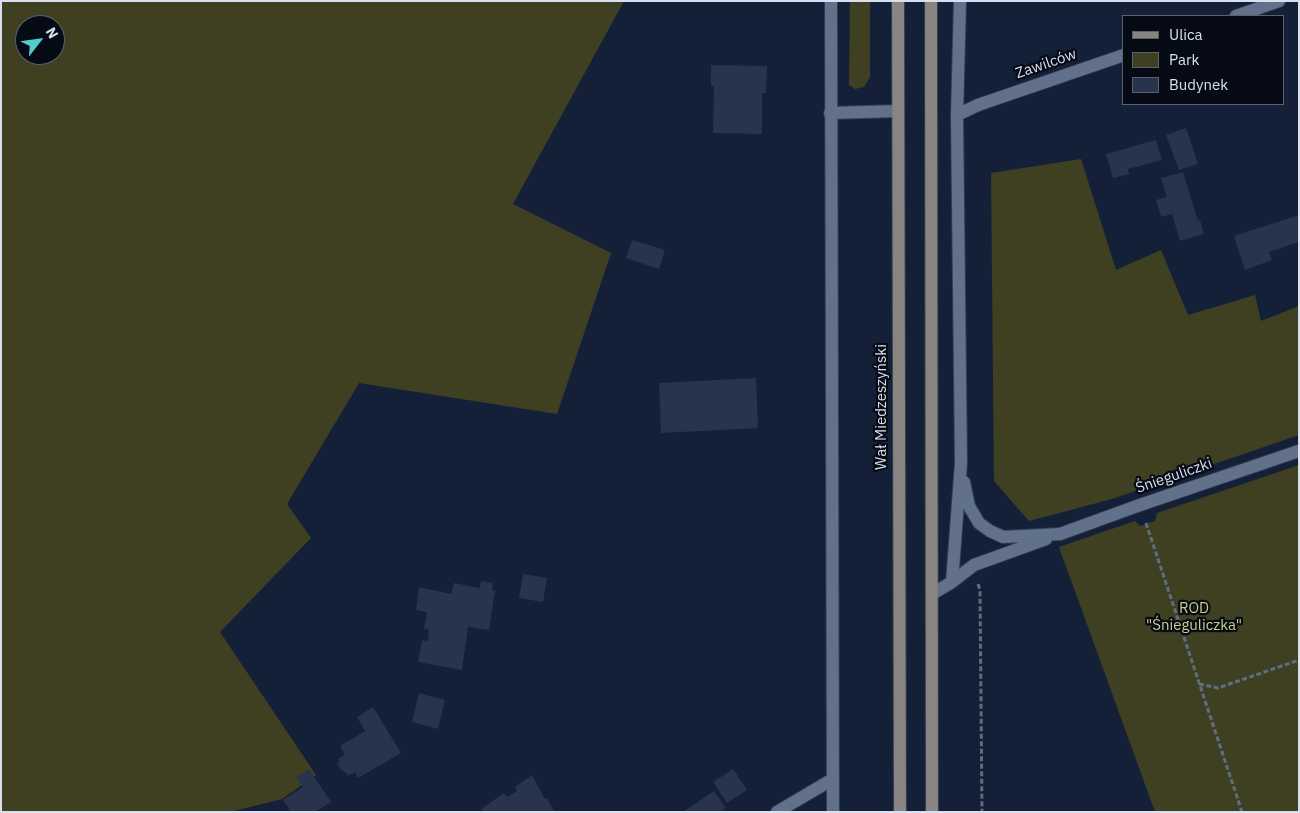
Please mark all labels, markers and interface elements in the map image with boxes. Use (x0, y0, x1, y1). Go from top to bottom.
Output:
north arrow (15, 15, 65, 65)
legend (1122, 15, 1285, 105)
text: N (42, 24, 62, 42)
text: Ulica (1169, 25, 1203, 44)
street label: Zawilców (1013, 45, 1079, 83)
text: Park (1169, 50, 1199, 69)
text: Budynek (1169, 75, 1228, 94)
street label: Wał Miedzeszyński (873, 344, 891, 470)
street label: Śnieguliczki (1133, 455, 1215, 497)
park label: ROD "Śnieguliczka" (1146, 600, 1242, 635)

